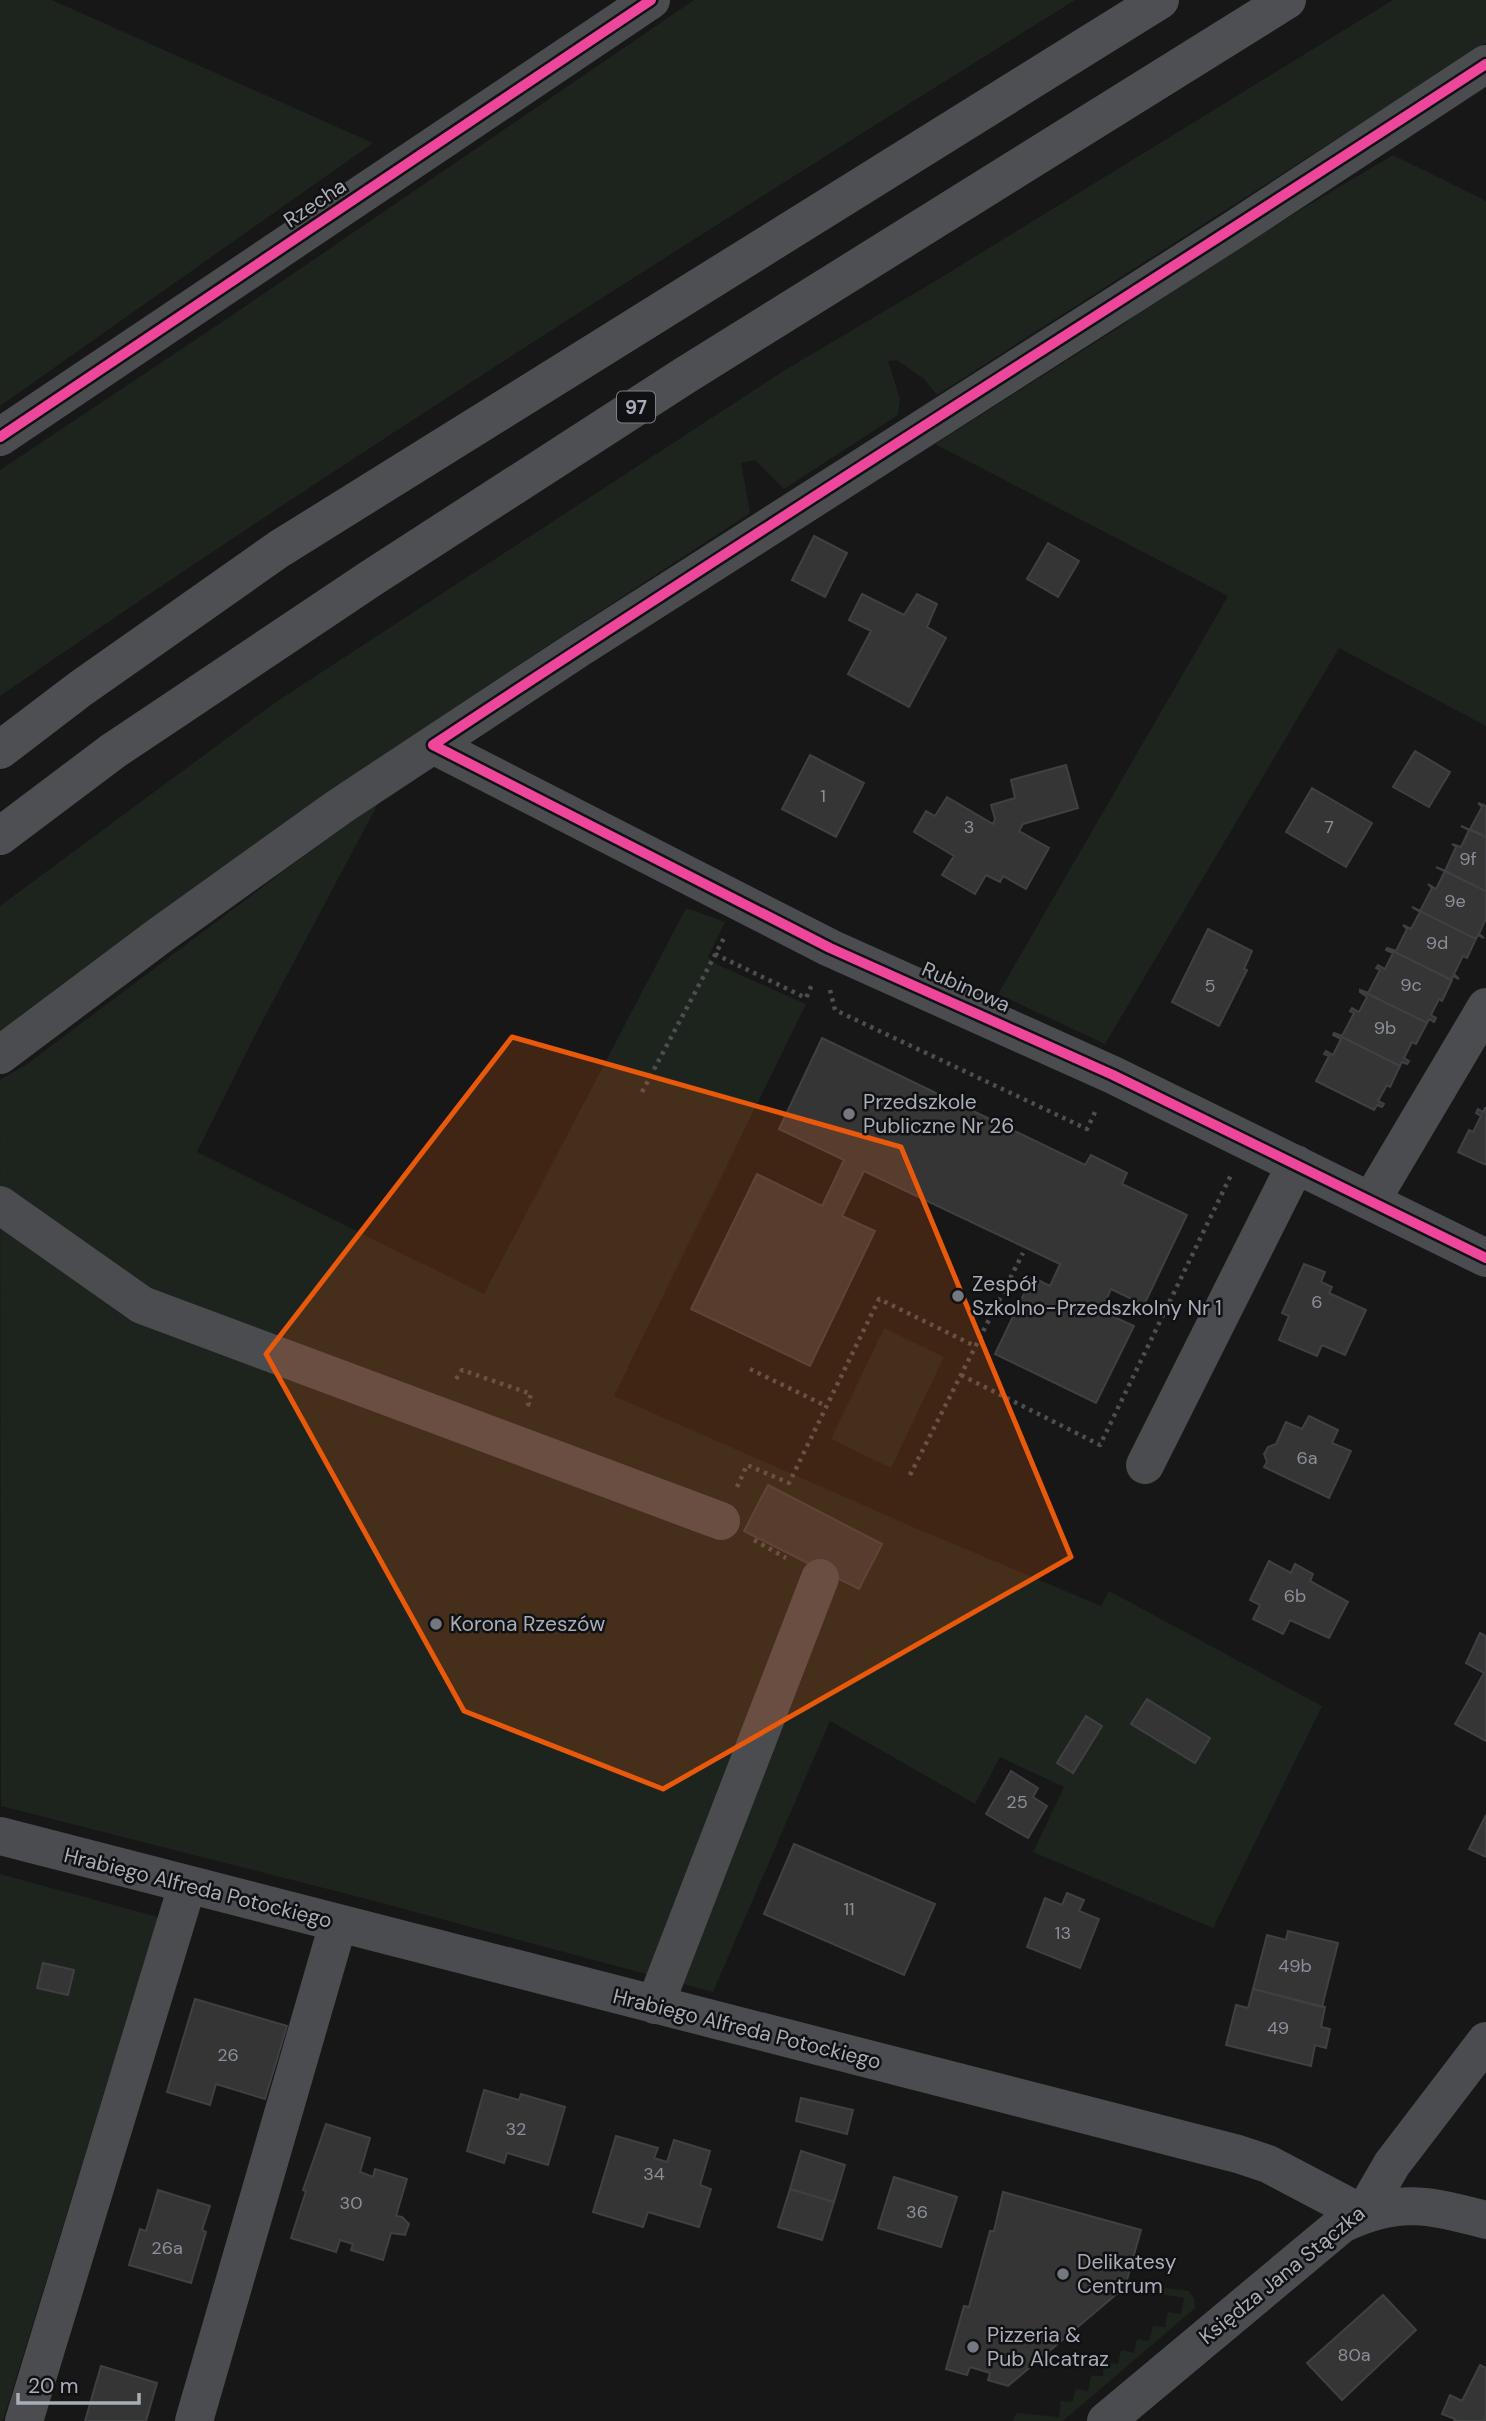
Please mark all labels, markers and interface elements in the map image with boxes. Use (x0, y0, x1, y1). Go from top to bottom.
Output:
street label: Rzecha (278, 172, 352, 234)
road number: 97 (617, 392, 655, 422)
house number: 1 (820, 784, 826, 808)
house number: 3 (964, 815, 974, 839)
house number: 7 (1324, 815, 1334, 839)
house number: 9f (1459, 847, 1477, 871)
house number: 9e (1444, 889, 1466, 913)
house number: 9d (1426, 931, 1448, 955)
street label: Rubinowa (917, 955, 1015, 1019)
house number: 9c (1400, 973, 1422, 997)
house number: 5 (1205, 974, 1215, 998)
house number: 9b (1374, 1016, 1396, 1040)
place label: Przedszkole Publiczne Nr 26 (863, 1088, 1014, 1140)
marker: Przedszkole Publiczne Nr 26 (841, 1106, 857, 1122)
place label: Zespół Szkolno-Przedszkolny Nr 1 (972, 1270, 1222, 1322)
marker: Zespół Szkolno-Przedszkolny Nr 1 (950, 1288, 966, 1304)
house number: 6 (1311, 1290, 1323, 1314)
house number: 6a (1296, 1446, 1318, 1470)
house number: 6b (1284, 1584, 1306, 1608)
place label: Korona Rzeszów (450, 1610, 605, 1638)
marker: Korona Rzeszów (428, 1616, 444, 1632)
house number: 25 (1006, 1790, 1028, 1814)
street label: Hrabiego Alfreda Potockiego (61, 1841, 335, 1935)
house number: 11 (843, 1897, 855, 1921)
house number: 13 (1055, 1921, 1071, 1945)
house number: 49b (1278, 1954, 1312, 1978)
street label: Hrabiego Alfreda Potockiego (610, 1982, 884, 2076)
house number: 49 (1267, 2016, 1289, 2040)
house number: 26 (217, 2043, 239, 2067)
house number: 32 (505, 2117, 527, 2141)
house number: 34 (643, 2162, 665, 2186)
house number: 30 (340, 2191, 362, 2215)
street label: Księdza Jana Stączka (1193, 2199, 1371, 2351)
house number: 36 (906, 2200, 928, 2224)
house number: 26a (151, 2236, 183, 2260)
place label: Delikatesy Centrum (1077, 2248, 1177, 2300)
marker: Delikatesy Centrum (1055, 2266, 1071, 2282)
place label: Pizzeria & Pub Alcatraz (987, 2321, 1109, 2373)
marker: Pizzeria & Pub Alcatraz (965, 2339, 981, 2355)
house number: 80a (1337, 2343, 1371, 2367)
scale bar (18, 2362, 138, 2406)
text: 20 m (28, 2372, 79, 2400)

